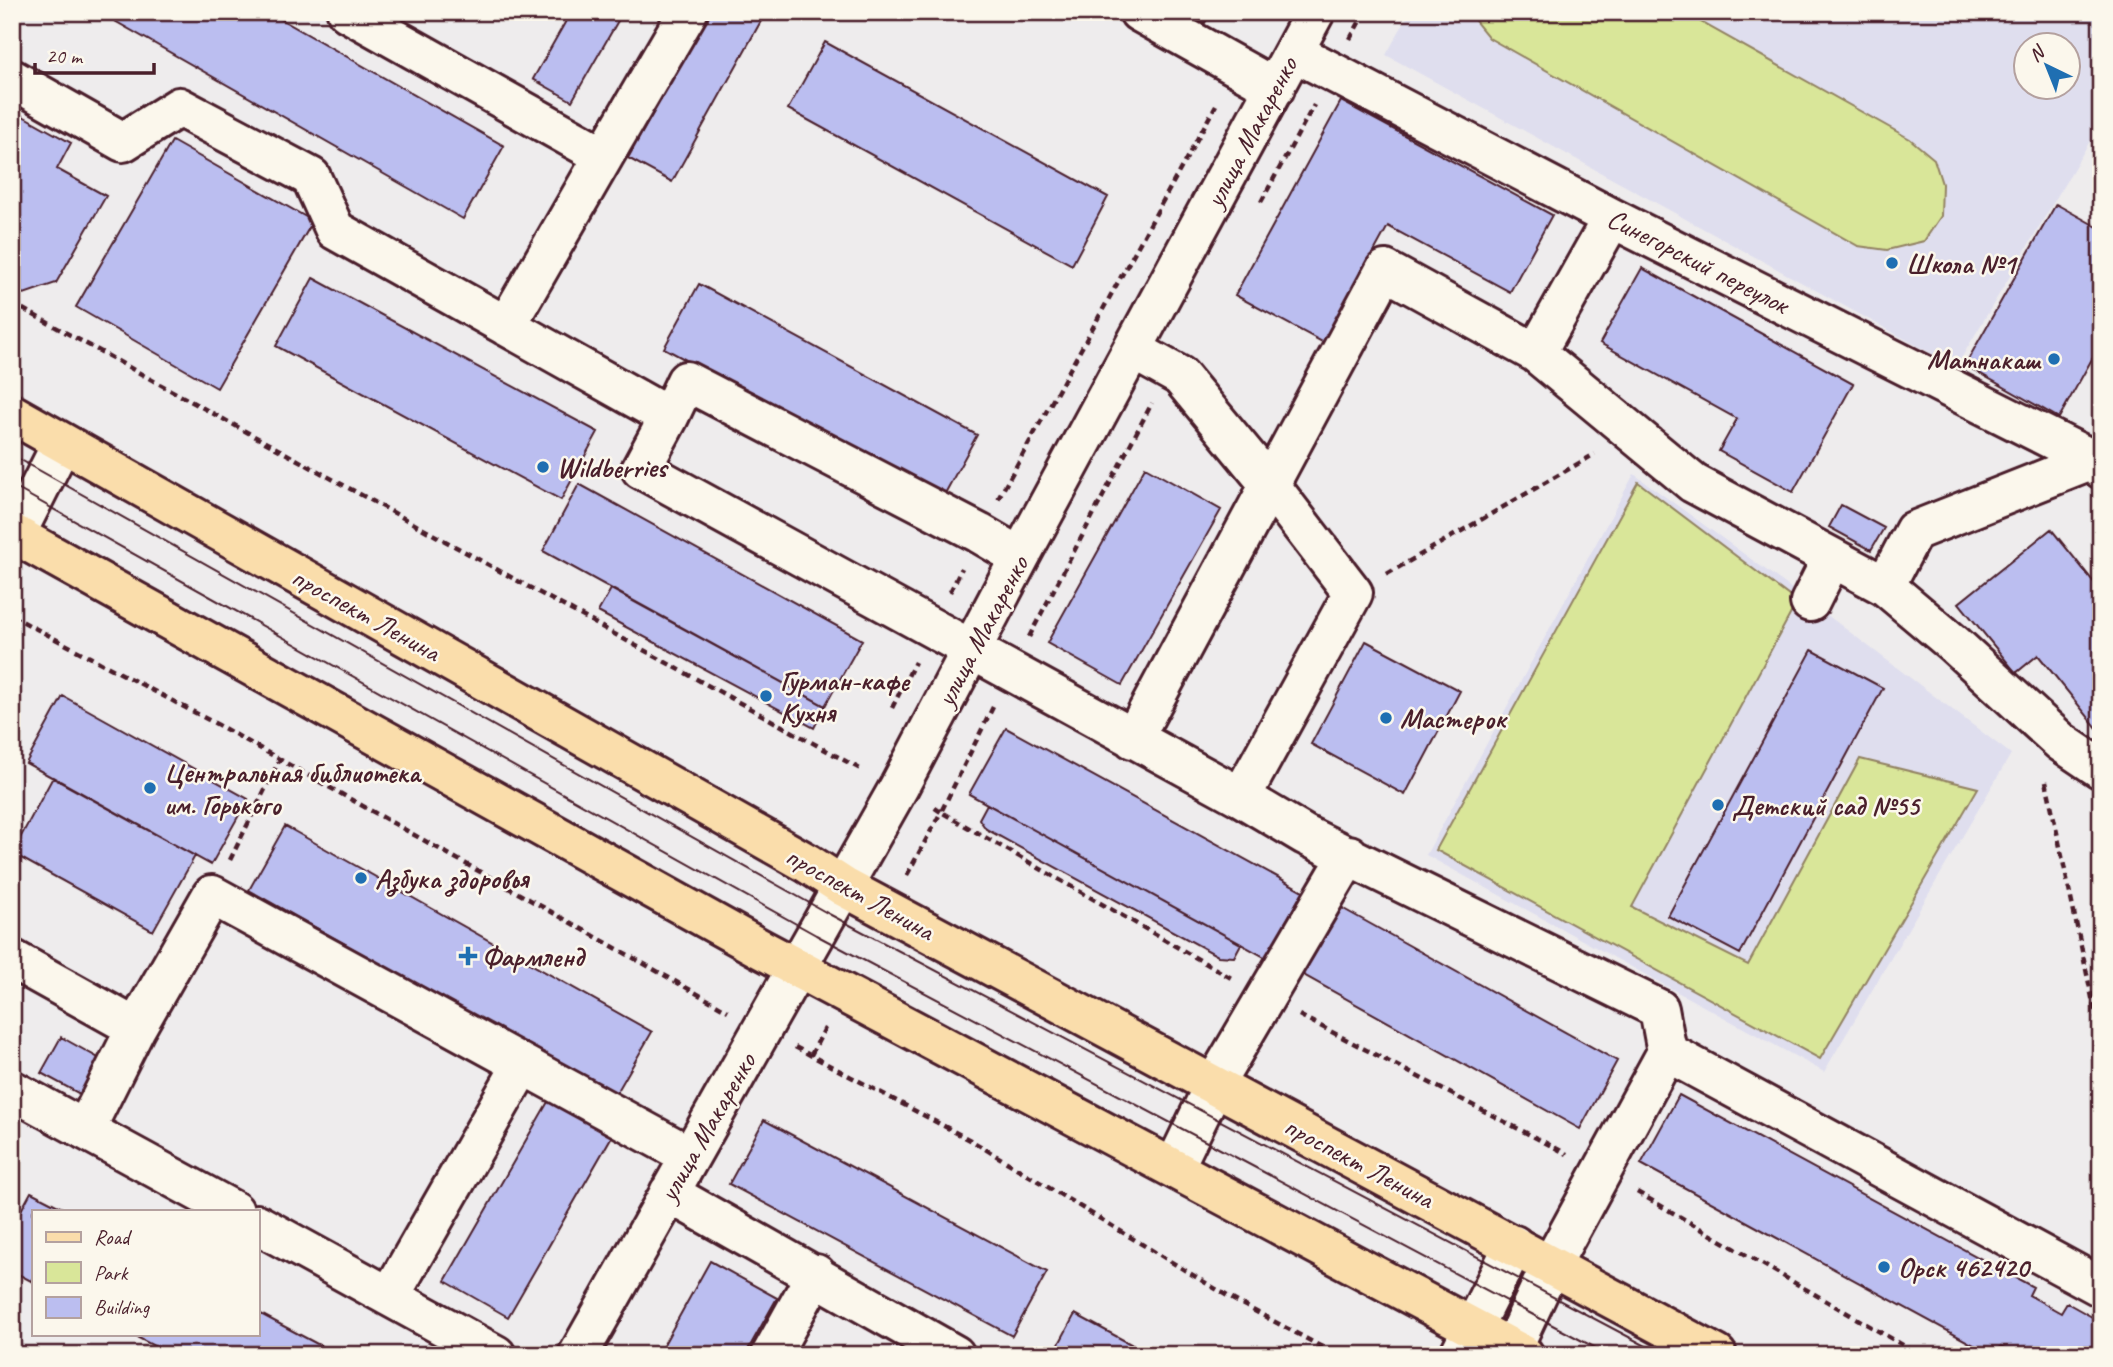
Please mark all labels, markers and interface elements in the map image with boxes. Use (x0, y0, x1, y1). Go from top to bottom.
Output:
scale bar (35, 32, 154, 76)
north arrow (2011, 32, 2082, 102)
text: N (2024, 39, 2051, 67)
text: 20 m (46, 43, 84, 69)
street label: улица Макаренко (1196, 49, 1306, 215)
street label: Синегорский переулок (1602, 200, 1797, 323)
place label: Школа №1 (1906, 246, 2019, 281)
marker: Школа №1 (1884, 255, 1900, 271)
place label: Матнакаш (1927, 342, 2042, 377)
marker: Матнакаш (2046, 351, 2062, 367)
place label: Wildberries (557, 450, 670, 485)
marker: Wildberries (535, 459, 551, 475)
street label: улица Макаренко (927, 548, 1037, 714)
street label: проспект Ленина (286, 559, 448, 670)
place label: Гурман-кафе Кухня (780, 663, 911, 730)
marker: Гурман-кафе Кухня (758, 688, 774, 704)
place label: Мастерок (1400, 701, 1508, 736)
marker: Мастерок (1378, 710, 1394, 726)
place label: Центральная библиотека им. Горького (164, 755, 423, 822)
marker: Центральная библиотека им. Горького (142, 780, 158, 796)
place label: Детский сад №55 (1732, 788, 1922, 823)
marker: Детский сад №55 (1710, 797, 1726, 813)
street label: проспект Ленина (780, 838, 942, 949)
place label: Азбука здоровья (375, 861, 530, 897)
marker: Азбука здоровья (353, 870, 369, 886)
place label: Фармленд (482, 939, 587, 974)
marker: Фармленд (460, 948, 476, 964)
street label: улица Макаренко (649, 1045, 765, 1209)
street label: проспект Ленина (1278, 1108, 1441, 1217)
legend (32, 1210, 259, 1336)
text: Road (94, 1224, 133, 1250)
place label: Орск 462420 (1898, 1250, 2032, 1285)
marker: Орск 462420 (1876, 1259, 1892, 1275)
text: Park (94, 1260, 129, 1286)
text: Building (94, 1294, 151, 1320)

